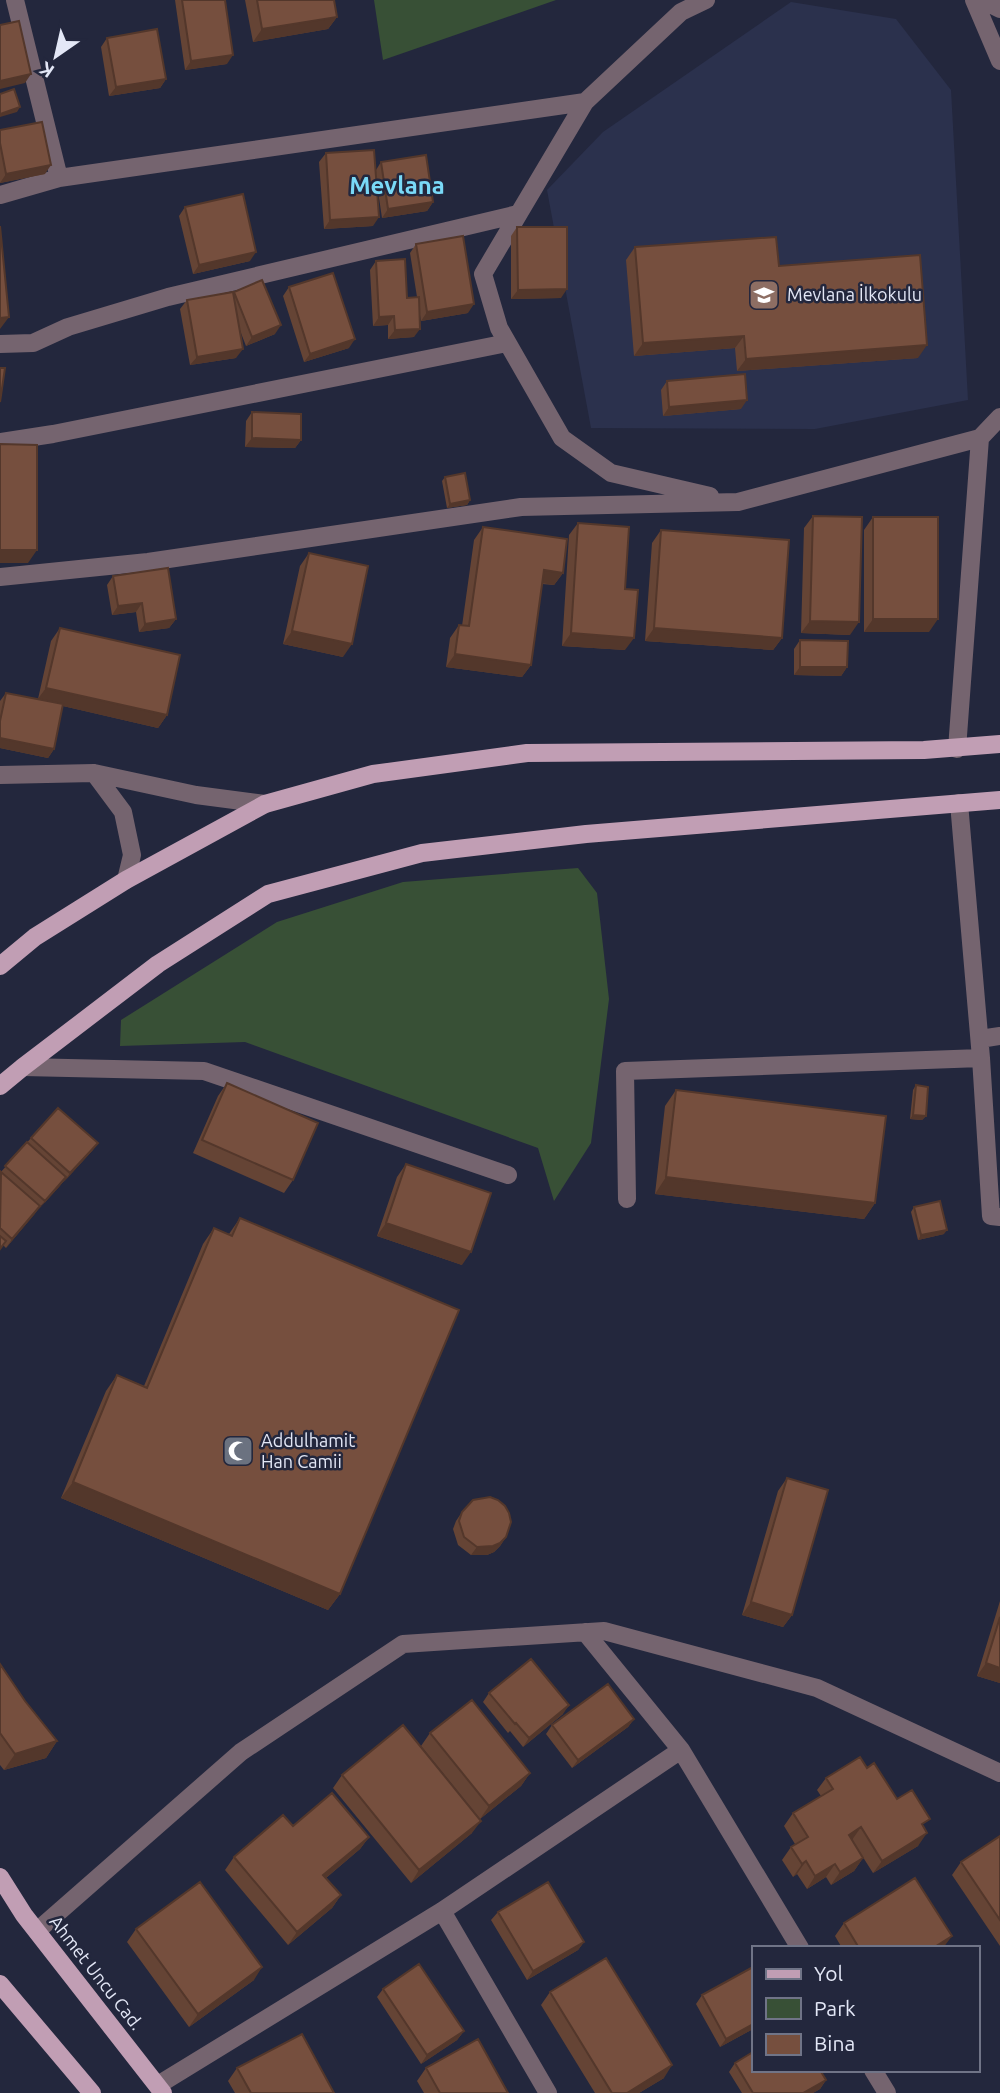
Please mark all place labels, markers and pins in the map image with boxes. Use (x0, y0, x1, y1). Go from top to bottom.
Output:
school or university icon: Mevlana İlkokulu (747, 278, 781, 312)
place label: Mevlana İlkokulu (787, 284, 922, 304)
place label: Addulhamit Han Camii (261, 1430, 355, 1471)
mosque icon: Addulhamit Han Camii (221, 1434, 255, 1468)

